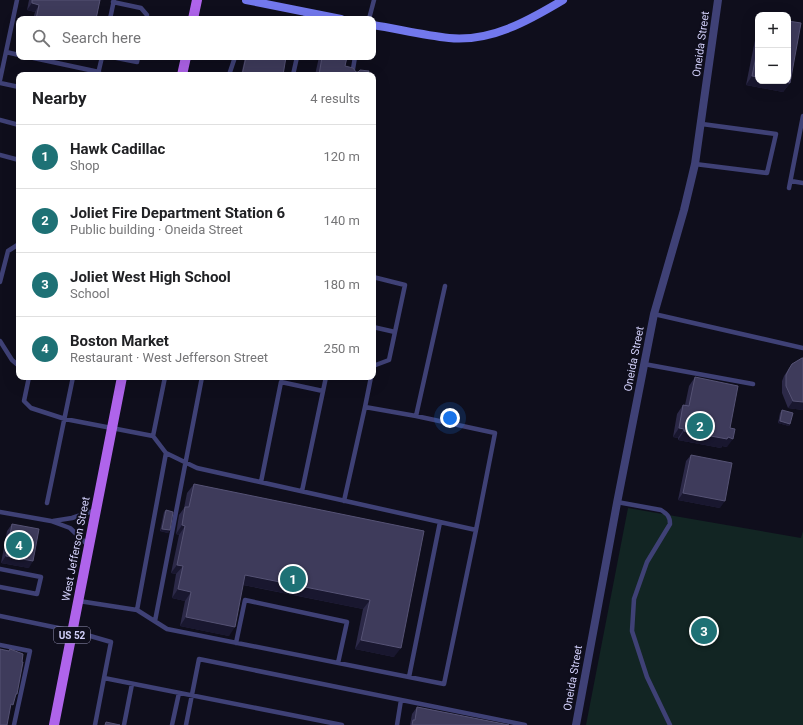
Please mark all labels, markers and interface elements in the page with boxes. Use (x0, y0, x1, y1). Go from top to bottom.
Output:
street label: Oneida Street (690, 10, 712, 78)
map controls (755, 12, 791, 84)
button: + (755, 12, 791, 48)
search box (16, 16, 376, 60)
icon: search (30, 27, 52, 49)
text: Search here (62, 29, 141, 47)
button: − (755, 48, 791, 84)
text: Nearby (32, 88, 87, 108)
text: 4 results (310, 91, 360, 106)
text: Hawk Cadillac (70, 140, 165, 158)
text: 1 (41, 149, 49, 164)
text: 120 m (323, 149, 360, 164)
text: Shop (70, 158, 100, 173)
text: Joliet Fire Department Station 6 (70, 204, 285, 222)
text: 2 (41, 213, 49, 228)
text: 140 m (323, 213, 360, 228)
text: Public building · Oneida Street (70, 222, 243, 237)
text: Joliet West High School (70, 268, 231, 286)
text: 3 (41, 277, 49, 292)
text: 180 m (323, 277, 360, 292)
text: School (70, 286, 110, 301)
street label: Oneida Street (621, 325, 647, 393)
text: Boston Market (70, 332, 169, 350)
text: 4 (41, 341, 49, 356)
text: 250 m (323, 341, 360, 356)
text: Restaurant · West Jefferson Street (70, 350, 268, 365)
your location (440, 408, 460, 428)
pin: 2 (687, 411, 713, 441)
street label: West Jefferson Street (59, 495, 93, 602)
pin: 4 (6, 530, 32, 560)
pin: 1 (280, 564, 306, 594)
pin: 3 (691, 616, 717, 646)
road number: US 52 (54, 627, 90, 643)
street label: Oneida Street (561, 644, 585, 712)

